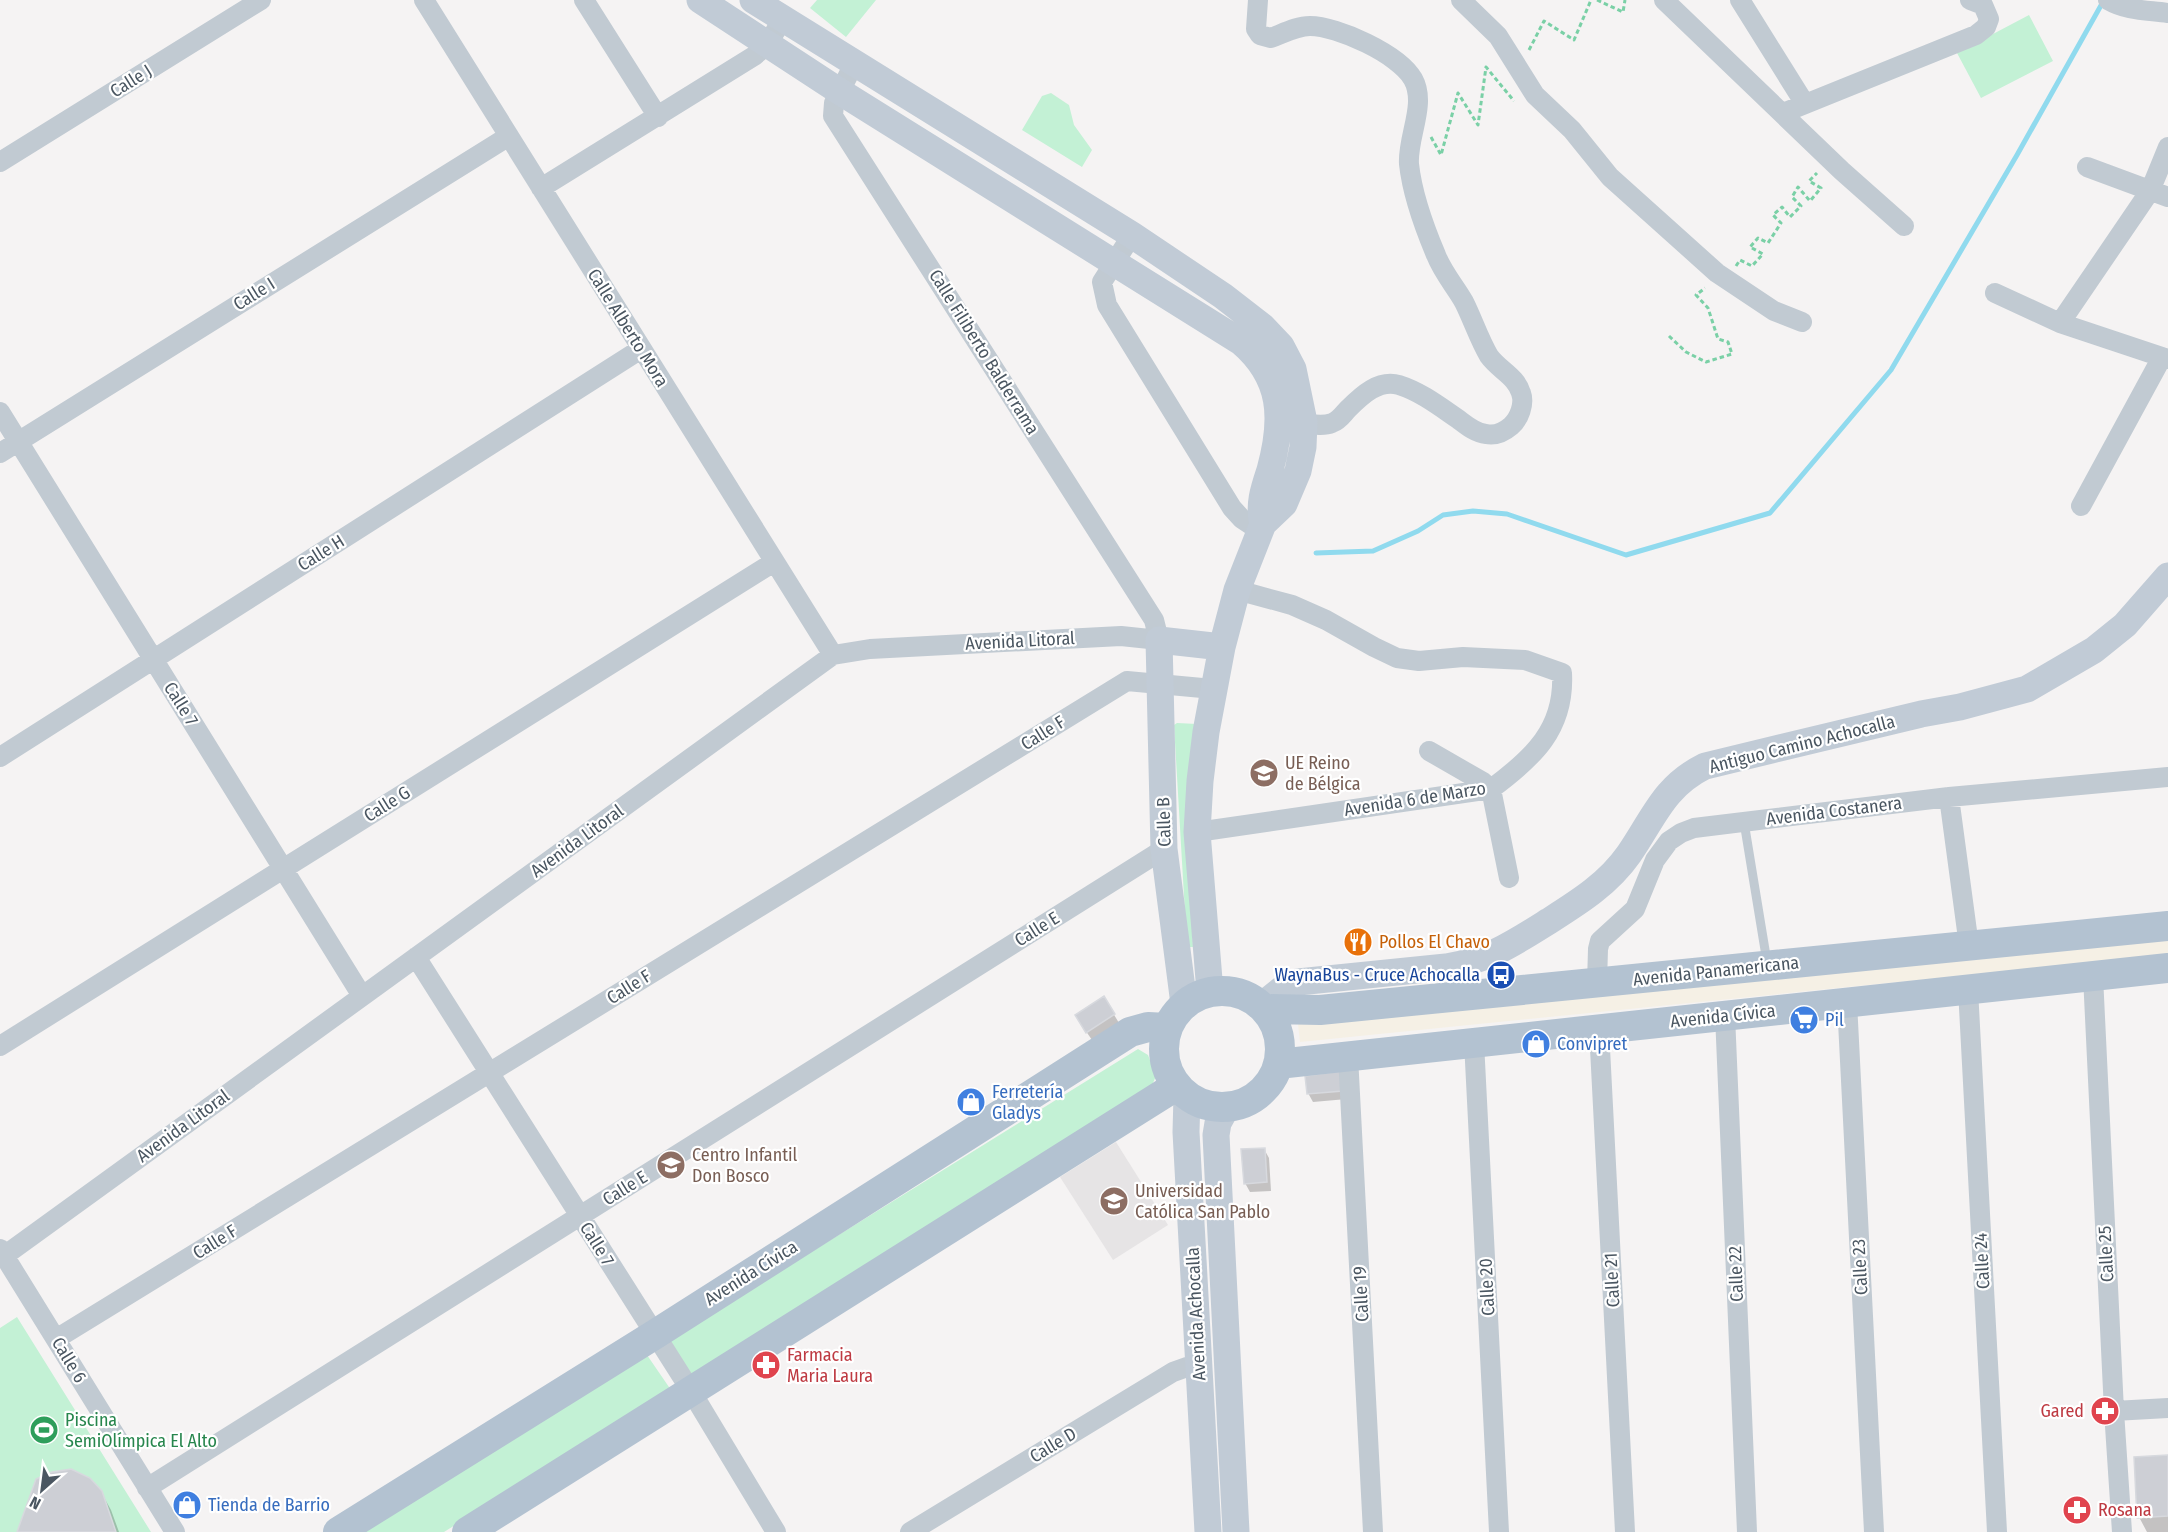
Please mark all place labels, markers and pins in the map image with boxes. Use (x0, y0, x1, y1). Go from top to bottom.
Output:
place label: UE Reino de Bélgica (1285, 752, 1361, 795)
school or university icon: UE Reino de Bélgica (1248, 757, 1280, 789)
restaurant icon: Pollos El Chavo (1342, 926, 1374, 958)
place label: Pollos El Chavo (1379, 931, 1490, 953)
bus stop icon: WaynaBus - Cruce Achocalla (1485, 959, 1517, 991)
place label: WaynaBus - Cruce Achocalla (1275, 964, 1480, 986)
supermarket icon: Pil (1788, 1004, 1820, 1036)
place label: Pil (1825, 1009, 1844, 1031)
shop icon: Convipret (1520, 1028, 1552, 1060)
place label: Convipret (1557, 1033, 1627, 1055)
place label: Ferretería Gladys (992, 1081, 1063, 1124)
shop icon: Ferretería Gladys (955, 1086, 987, 1118)
place label: Centro Infantil Don Bosco (692, 1144, 798, 1187)
school or university icon: Centro Infantil Don Bosco (655, 1149, 687, 1181)
place label: Universidad Católica San Pablo (1135, 1180, 1270, 1223)
school or university icon: Universidad Católica San Pablo (1098, 1185, 1130, 1217)
place label: Farmacia Maria Laura (787, 1344, 873, 1387)
pharmacy icon: Farmacia Maria Laura (750, 1349, 782, 1381)
pharmacy icon: Gared (2089, 1395, 2121, 1427)
place label: Gared (2041, 1400, 2084, 1422)
place label: Piscina SemiOlímpica El Alto (65, 1409, 217, 1452)
sports icon: Piscina SemiOlímpica El Alto (28, 1414, 60, 1446)
shop icon: Tienda de Barrio (171, 1489, 203, 1521)
place label: Tienda de Barrio (208, 1494, 330, 1516)
pharmacy icon: Rosana (2061, 1494, 2093, 1526)
place label: Rosana (2098, 1499, 2152, 1521)

